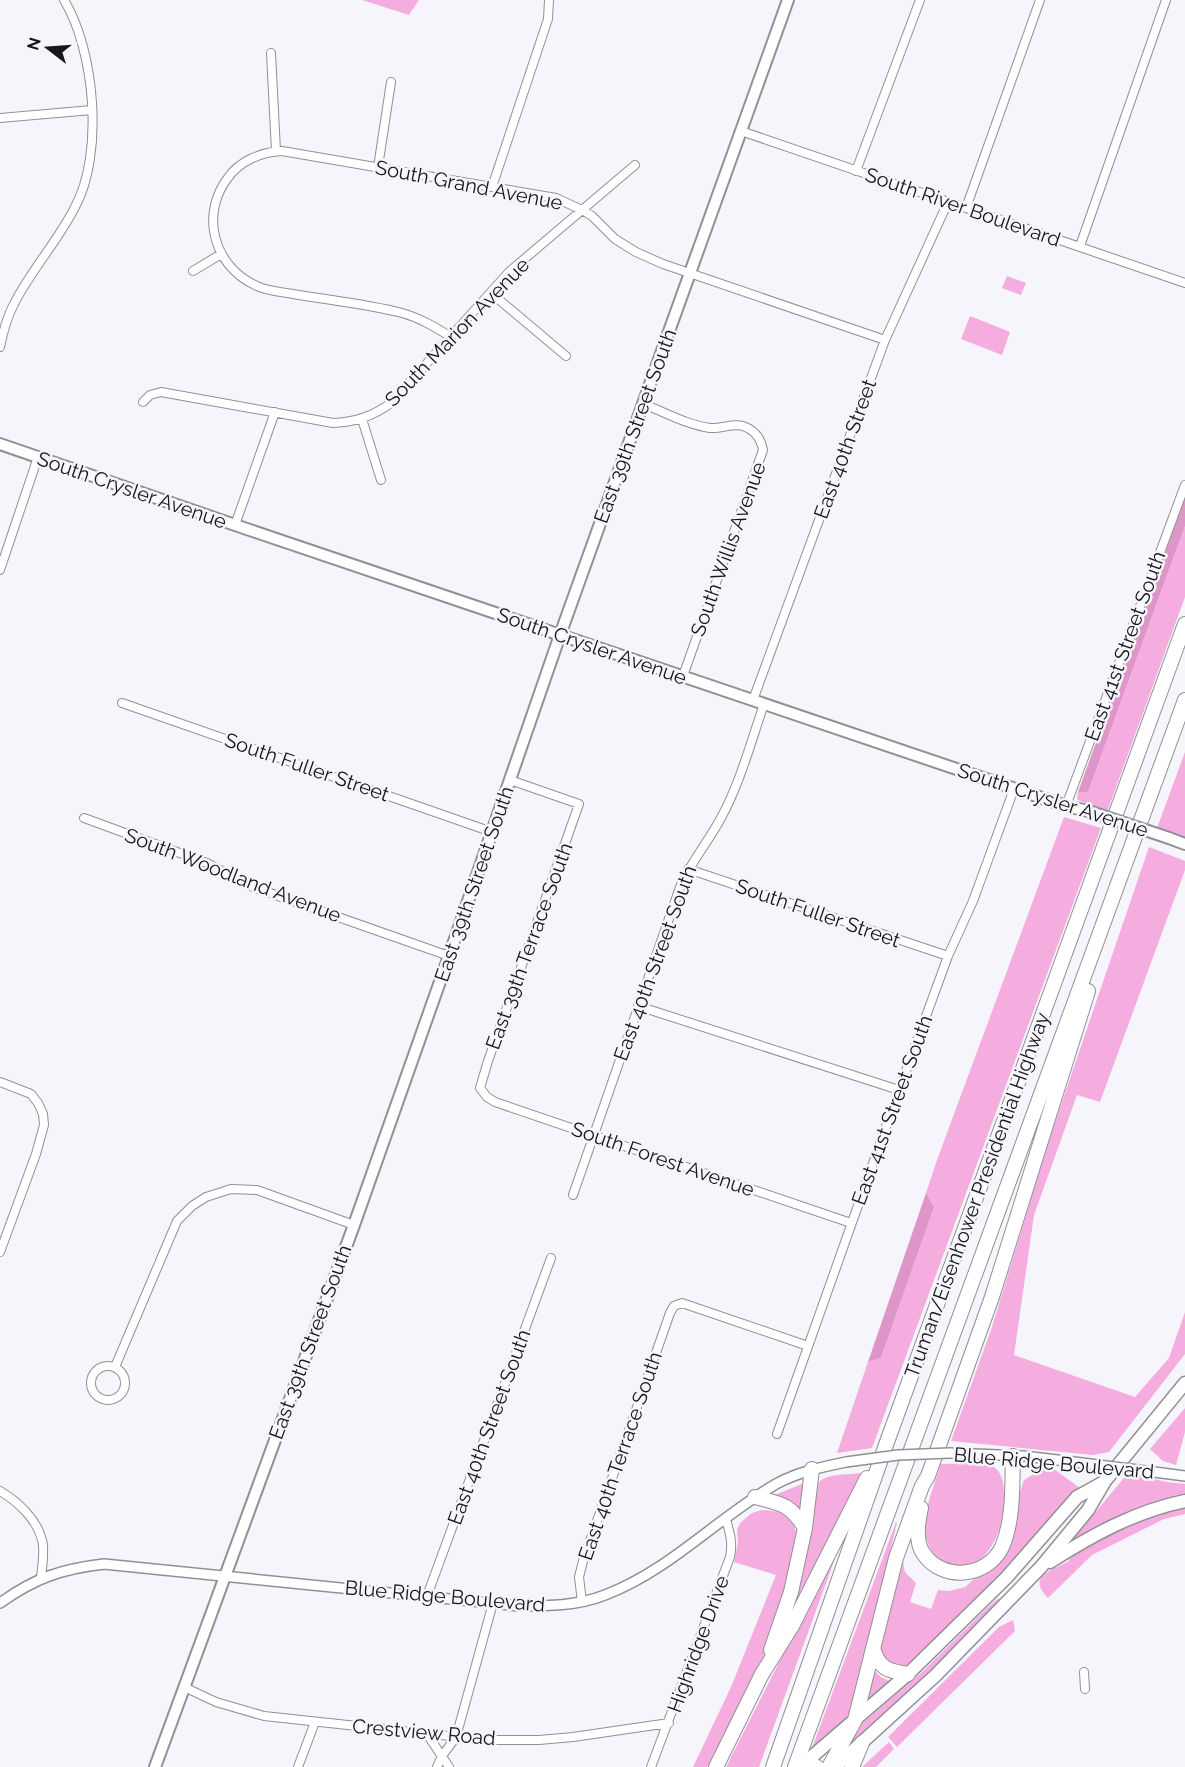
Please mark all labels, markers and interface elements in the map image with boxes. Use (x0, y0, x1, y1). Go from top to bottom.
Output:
north arrow (18, 18, 78, 78)
text: N (23, 35, 45, 52)
street label: South Grand Avenue (373, 155, 565, 215)
street label: South River Boulevard (862, 162, 1064, 252)
street label: South Marion Avenue (380, 253, 534, 411)
street label: East 39th Street South (589, 325, 681, 527)
street label: East 40th Street (809, 376, 881, 522)
street label: South Crysler Avenue (34, 446, 230, 534)
street label: South Willis Avenue (685, 458, 771, 639)
street label: East 41st Street South (1079, 548, 1171, 744)
street label: South Crysler Avenue (494, 602, 690, 690)
street label: South Fuller Street (222, 728, 393, 806)
street label: South Crysler Avenue (955, 758, 1151, 842)
street label: East 39th Street South (429, 783, 519, 985)
street label: South Woodland Avenue (122, 823, 345, 927)
street label: East 39th Terrace South (480, 839, 578, 1053)
street label: East 40th Street South (609, 862, 701, 1064)
street label: South Fuller Street (733, 874, 904, 952)
street label: Truman/Eisenhower Presidential Highway (899, 1009, 1055, 1381)
street label: East 41st Street South (846, 1012, 938, 1208)
street label: South Forest Avenue (568, 1116, 758, 1202)
street label: East 39th Street South (264, 1241, 356, 1443)
street label: East 40th Street South (443, 1326, 535, 1528)
street label: East 40th Terrace South (573, 1348, 667, 1564)
street label: Blue Ridge Boulevard (953, 1442, 1155, 1484)
street label: Highridge Drive (662, 1572, 734, 1716)
street label: Blue Ridge Boulevard (344, 1575, 546, 1617)
street label: Crestview Road (351, 1714, 497, 1750)

